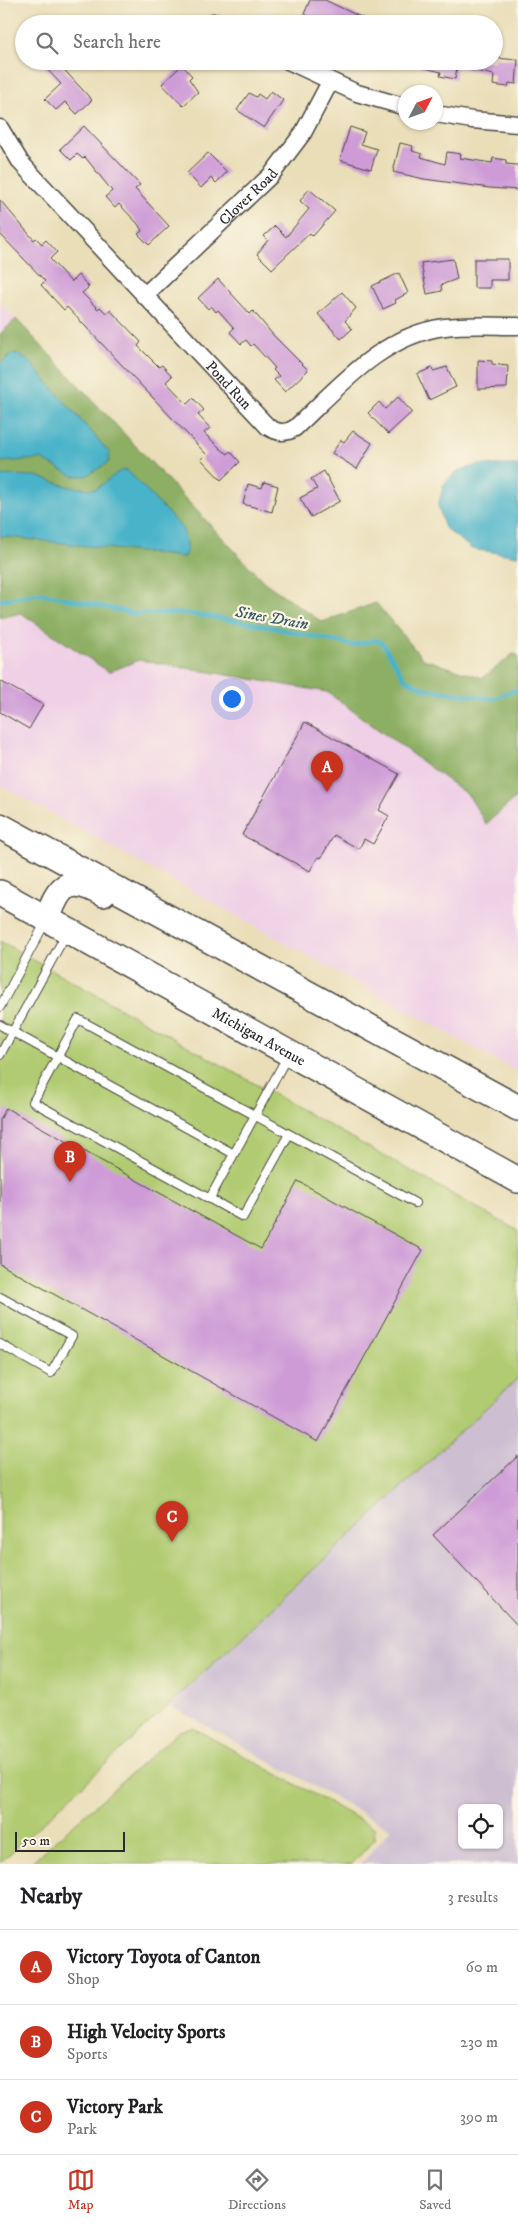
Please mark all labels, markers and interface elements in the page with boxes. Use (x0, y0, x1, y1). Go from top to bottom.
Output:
search box (15, 15, 503, 70)
icon: search (33, 29, 61, 57)
text: Search here (73, 31, 161, 54)
north arrow (398, 85, 443, 130)
street label: Clover Road (215, 165, 283, 230)
street label: Pond Run (201, 357, 256, 414)
water label: Sines Drain (233, 602, 310, 634)
your location (219, 686, 245, 712)
pin: A (311, 751, 343, 792)
street label: Michigan Avenue (209, 1003, 309, 1070)
pin: B (54, 1141, 86, 1182)
pin: C (156, 1501, 188, 1542)
map controls (458, 1804, 503, 1849)
button: locate (458, 1804, 503, 1849)
scale bar (15, 1829, 125, 1852)
text: 50 m (22, 1832, 50, 1850)
text: Nearby (20, 1884, 82, 1910)
text: 3 results (448, 1887, 498, 1907)
text: Victory Toyota of Canton (67, 1946, 261, 1969)
text: A (31, 1957, 41, 1977)
text: 60 m (466, 1957, 498, 1977)
text: Shop (67, 1969, 100, 1989)
text: High Velocity Sports (67, 2021, 225, 2044)
text: B (31, 2032, 41, 2052)
text: 230 m (460, 2032, 498, 2052)
text: Sports (67, 2044, 108, 2064)
text: Victory Park (67, 2096, 163, 2119)
text: C (31, 2107, 41, 2127)
text: 390 m (460, 2107, 498, 2127)
text: Park (67, 2119, 97, 2139)
tab: Map (67, 2166, 95, 2214)
tab: Directions (228, 2166, 286, 2214)
tab: Saved (419, 2166, 451, 2214)

